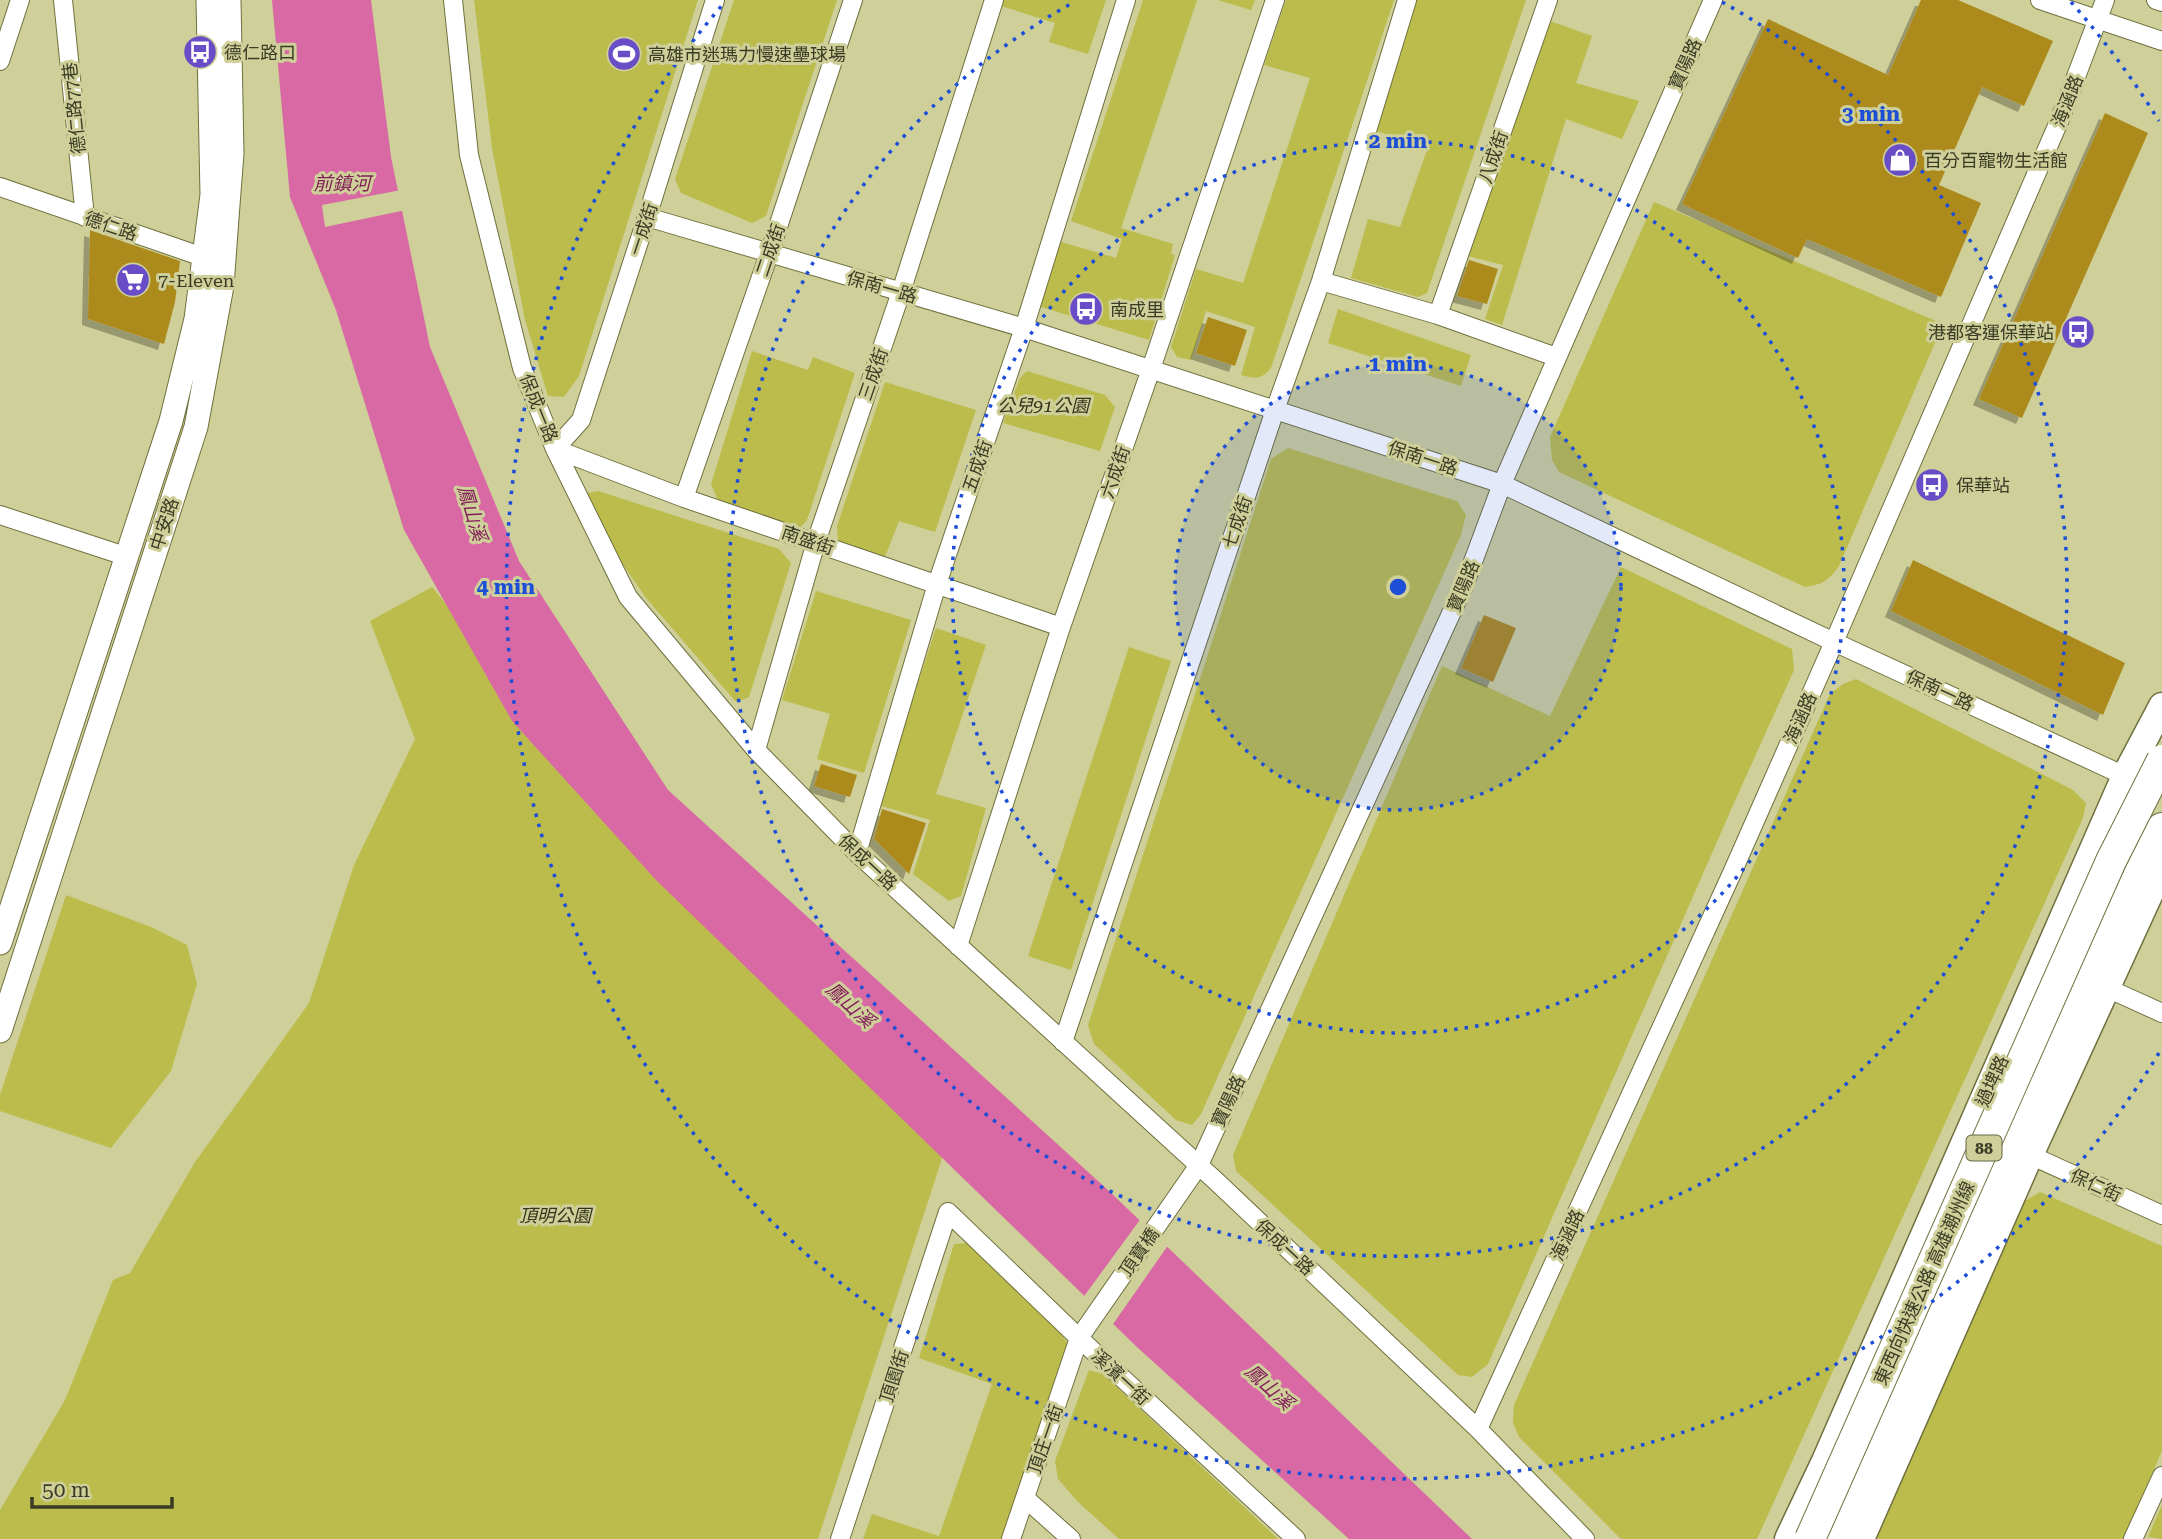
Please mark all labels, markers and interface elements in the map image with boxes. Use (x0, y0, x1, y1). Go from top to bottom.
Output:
bus stop icon: 德仁路口 (181, 33, 219, 71)
sports icon: 高雄市迷瑪力慢速壘球場 (605, 35, 643, 73)
street label: 寶陽路 (1664, 35, 1706, 93)
place label: 德仁路口 (224, 42, 296, 63)
place label: 高雄市迷瑪力慢速壘球場 (648, 44, 846, 65)
street label: 德仁路77巷 (59, 61, 89, 155)
street label: 海涵路 (2047, 72, 2087, 130)
text: 3 min (1842, 102, 1900, 126)
street label: 八成街 (1474, 128, 1512, 186)
text: 2 min (1369, 129, 1427, 153)
shop icon: 百分百寵物生活館 (1881, 141, 1919, 179)
place label: 百分百寵物生活館 (1924, 150, 2068, 171)
water label: 前鎮河 (313, 172, 374, 195)
street label: 一成街 (625, 200, 661, 258)
street label: 德仁路 (82, 207, 140, 245)
street label: 二成街 (751, 221, 789, 279)
supermarket icon: 7-Eleven (114, 261, 152, 299)
street label: 保南一路 (845, 267, 919, 307)
place label: 7-Eleven (158, 270, 235, 291)
bus stop icon: 南成里 (1067, 290, 1105, 328)
place label: 南成里 (1110, 299, 1164, 320)
bus stop icon: 港都客運保華站 (2059, 313, 2097, 351)
place label: 港都客運保華站 (1928, 322, 2054, 343)
street label: 三成街 (854, 345, 892, 403)
text: 1 min (1369, 352, 1427, 376)
street label: 保成一路 (516, 371, 562, 445)
park label: 公兒91公園 (997, 395, 1092, 416)
street label: 五成街 (958, 437, 996, 495)
street label: 保南一路 (1386, 437, 1460, 479)
street label: 六成街 (1096, 443, 1134, 501)
bus stop icon: 保華站 (1913, 466, 1951, 504)
place label: 保華站 (1956, 475, 2010, 496)
water label: 鳳山溪 (453, 482, 492, 546)
street label: 七成街 (1218, 493, 1256, 551)
street label: 中安路 (146, 495, 182, 553)
street label: 南盛街 (779, 521, 837, 559)
street label: 寶陽路 (1443, 557, 1483, 615)
text: 4 min (477, 575, 535, 599)
centre of rings (1386, 575, 1410, 599)
street label: 保南一路 (1903, 665, 1977, 715)
street label: 海涵路 (1779, 689, 1821, 747)
street label: 保成一路 (835, 830, 901, 894)
water label: 鳳山溪 (821, 977, 881, 1035)
street label: 過埤路 (1971, 1052, 2013, 1110)
street label: 寶陽路 (1207, 1072, 1249, 1130)
road number: 88 (1966, 1136, 2002, 1160)
street label: 保仁街 (2067, 1164, 2125, 1206)
street label: 東西向快速公路 高雄潮州線 (1870, 1178, 1978, 1388)
park label: 頂明公園 (519, 1205, 594, 1226)
street label: 海涵路 (1546, 1206, 1588, 1264)
street label: 保成一路 (1252, 1215, 1318, 1279)
street label: 頂寶橋 (1115, 1224, 1163, 1280)
street label: 溪濱一街 (1088, 1345, 1154, 1409)
street label: 頂園街 (876, 1347, 912, 1405)
water label: 鳳山溪 (1240, 1359, 1300, 1417)
street label: 頂庄一街 (1023, 1402, 1067, 1476)
scale bar (32, 1466, 172, 1510)
text: 50 m (42, 1478, 90, 1502)

